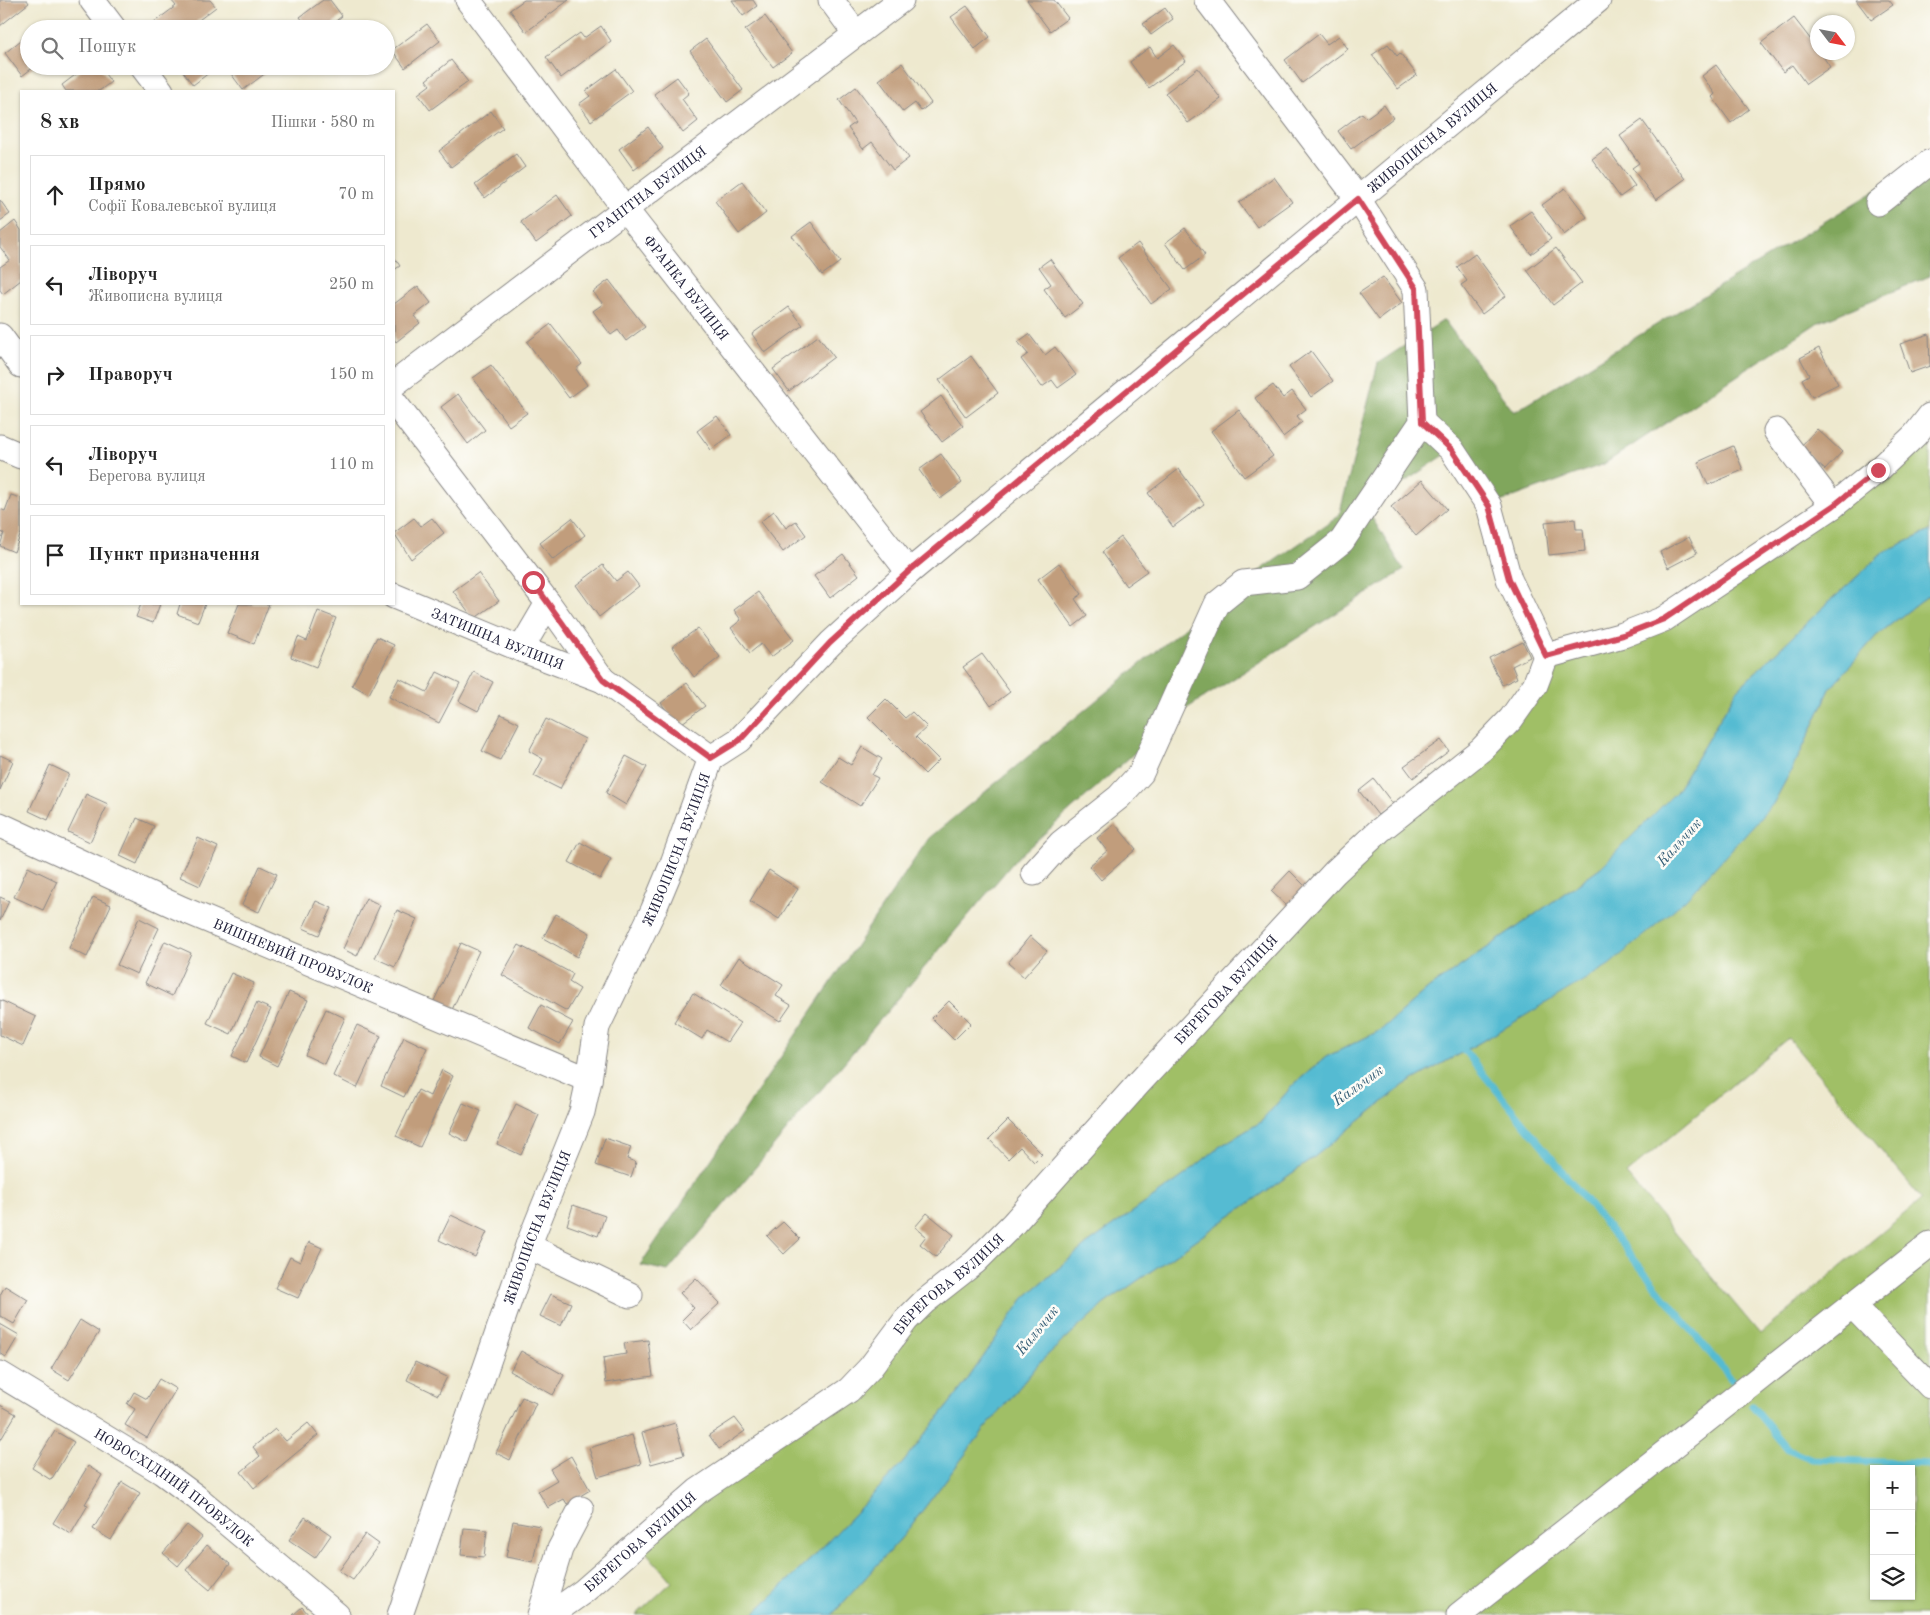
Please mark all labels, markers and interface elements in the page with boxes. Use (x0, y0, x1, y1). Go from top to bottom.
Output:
north arrow (1810, 15, 1855, 60)
search box (20, 20, 395, 75)
icon: search (38, 34, 66, 62)
text: Пошук (78, 38, 136, 57)
street label: ЖИВОПИСНА ВУЛИЦЯ (1365, 81, 1500, 196)
text: 8 хв (40, 112, 79, 133)
text: Пішки · 580 m (271, 115, 375, 131)
street label: ГРАНІТНА ВУЛИЦЯ (587, 144, 709, 241)
text: Прямо (88, 176, 146, 195)
icon: ahead (41, 181, 69, 209)
text: 70 m (338, 187, 374, 203)
text: Софії Ковалевської вулиця (88, 199, 276, 215)
street label: ФРАНКА ВУЛИЦЯ (640, 233, 731, 343)
text: Ліворуч (88, 266, 158, 285)
icon: left (41, 271, 69, 299)
text: 250 m (329, 277, 374, 293)
text: Живописна вулиця (88, 289, 223, 305)
icon: right (41, 361, 69, 389)
text: Праворуч (88, 366, 173, 385)
text: 150 m (329, 367, 374, 383)
text: Ліворуч (88, 446, 158, 465)
icon: left (41, 451, 69, 479)
text: 110 m (329, 457, 374, 473)
route end (1867, 459, 1890, 482)
text: Берегова вулиця (88, 469, 206, 485)
icon: arrive (41, 541, 69, 569)
text: Пункт призначення (88, 546, 260, 565)
route start (522, 571, 545, 594)
street label: ЗАТИШНА ВУЛИЦЯ (429, 606, 565, 672)
street label: ЖИВОПИСНА ВУЛИЦЯ (641, 771, 713, 929)
water label: Кальчик (1654, 816, 1705, 870)
street label: ВИШНЕВИЙ ПРОВУЛОК (211, 917, 375, 996)
street label: БЕРЕГОВА ВУЛИЦЯ (1173, 933, 1281, 1048)
water label: Кальчик (1330, 1063, 1387, 1110)
street label: ЖИВОПИСНА ВУЛИЦЯ (502, 1149, 574, 1307)
street label: БЕРЕГОВА ВУЛИЦЯ (892, 1231, 1007, 1338)
water label: Кальчик (1013, 1304, 1062, 1359)
street label: НОВОСХІДНИЙ ПРОВУЛОК (91, 1427, 256, 1550)
map controls (1870, 1465, 1915, 1600)
button: + (1870, 1465, 1915, 1510)
street label: БЕРЕГОВА ВУЛИЦЯ (582, 1490, 699, 1595)
button: − (1870, 1510, 1915, 1555)
button: layers (1870, 1555, 1915, 1600)

